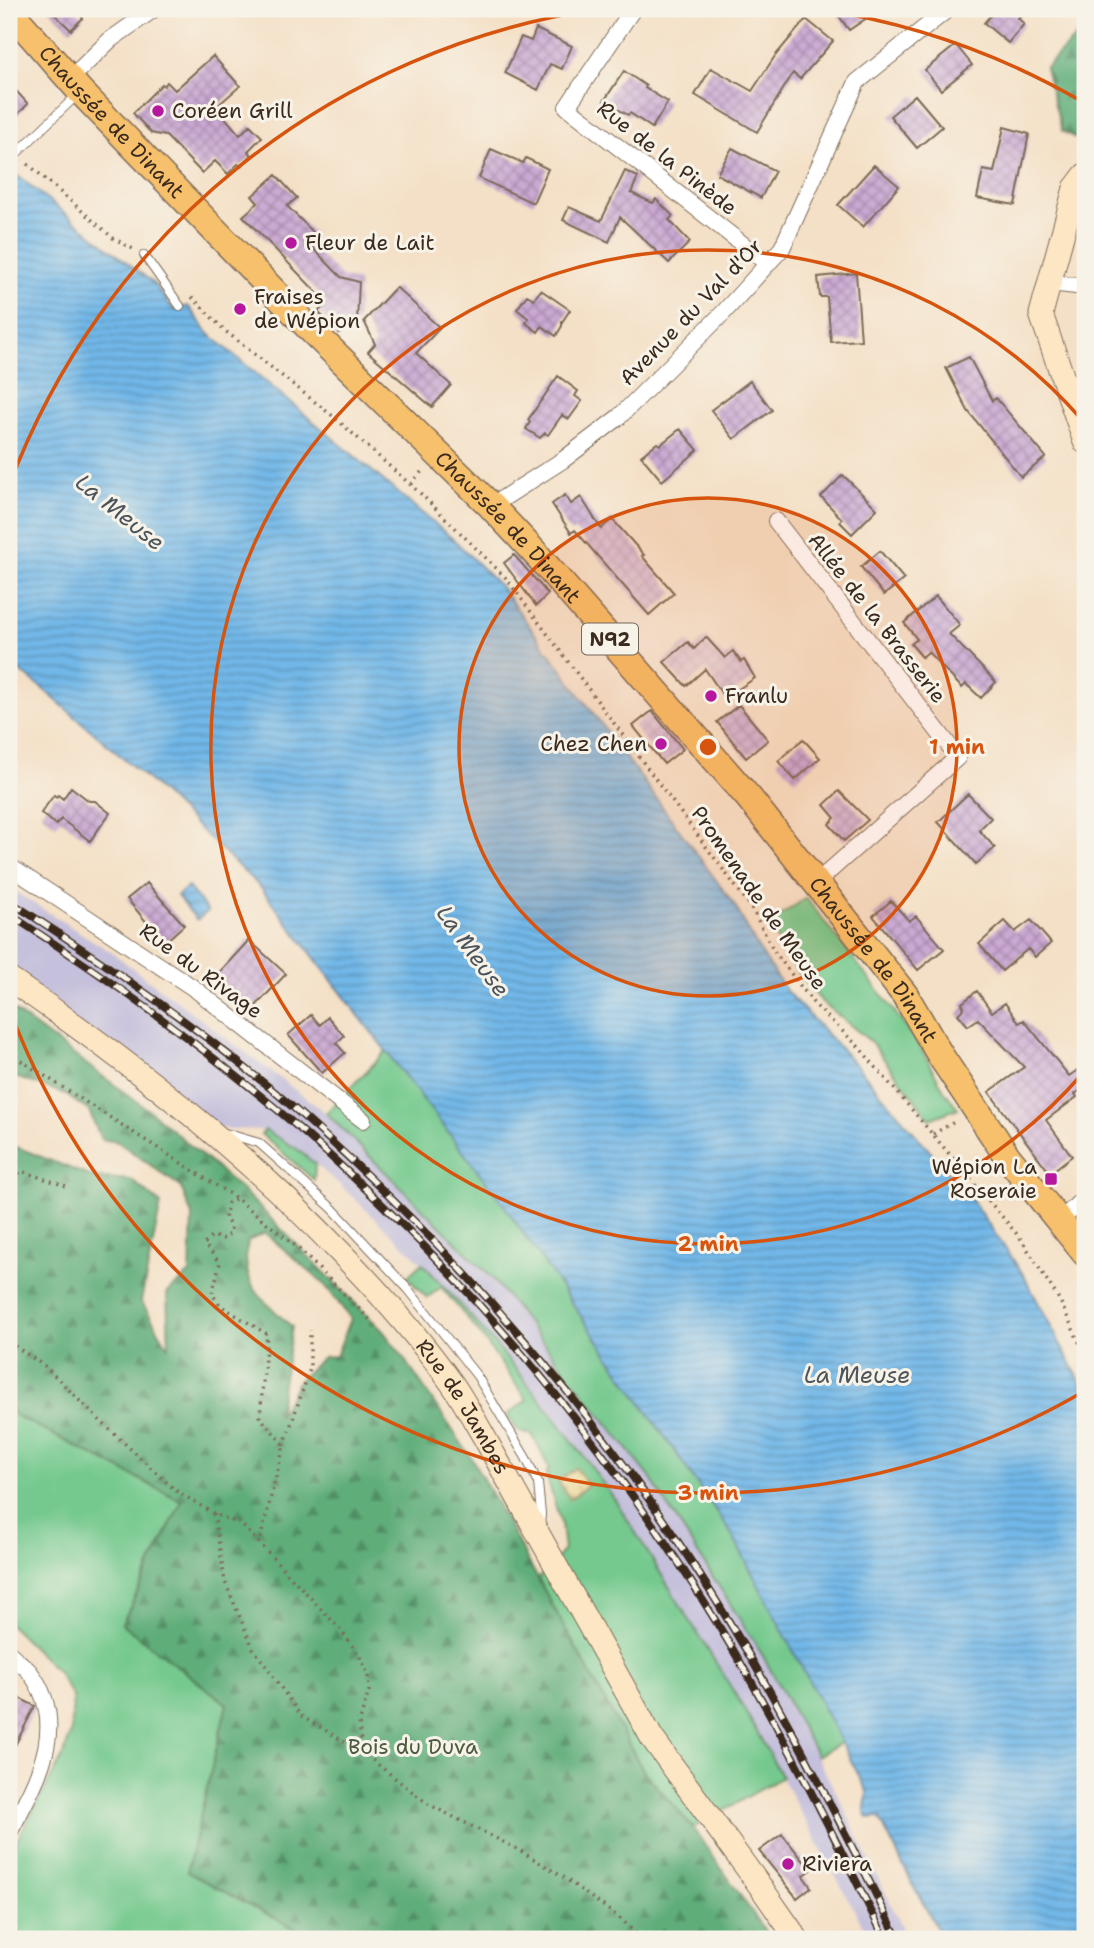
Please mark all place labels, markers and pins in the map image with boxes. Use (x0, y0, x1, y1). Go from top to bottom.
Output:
place label: Coréen Grill (172, 97, 293, 125)
marker: Coréen Grill (150, 103, 166, 119)
place label: Fleur de Lait (305, 229, 435, 257)
marker: Fleur de Lait (283, 235, 299, 251)
place label: Fraises de Wépion (254, 283, 360, 335)
marker: Fraises de Wépion (232, 301, 248, 317)
place label: Franlu (725, 682, 788, 710)
marker: Franlu (703, 688, 719, 704)
place label: Chez Chen (540, 730, 647, 758)
centre of rings (696, 735, 720, 759)
marker: Chez Chen (653, 736, 669, 752)
place label: Wépion La Roseraie (932, 1153, 1037, 1205)
marker: Wépion La Roseraie (1043, 1171, 1059, 1187)
place label: Riviera (802, 1850, 872, 1878)
marker: Riviera (780, 1856, 796, 1872)

